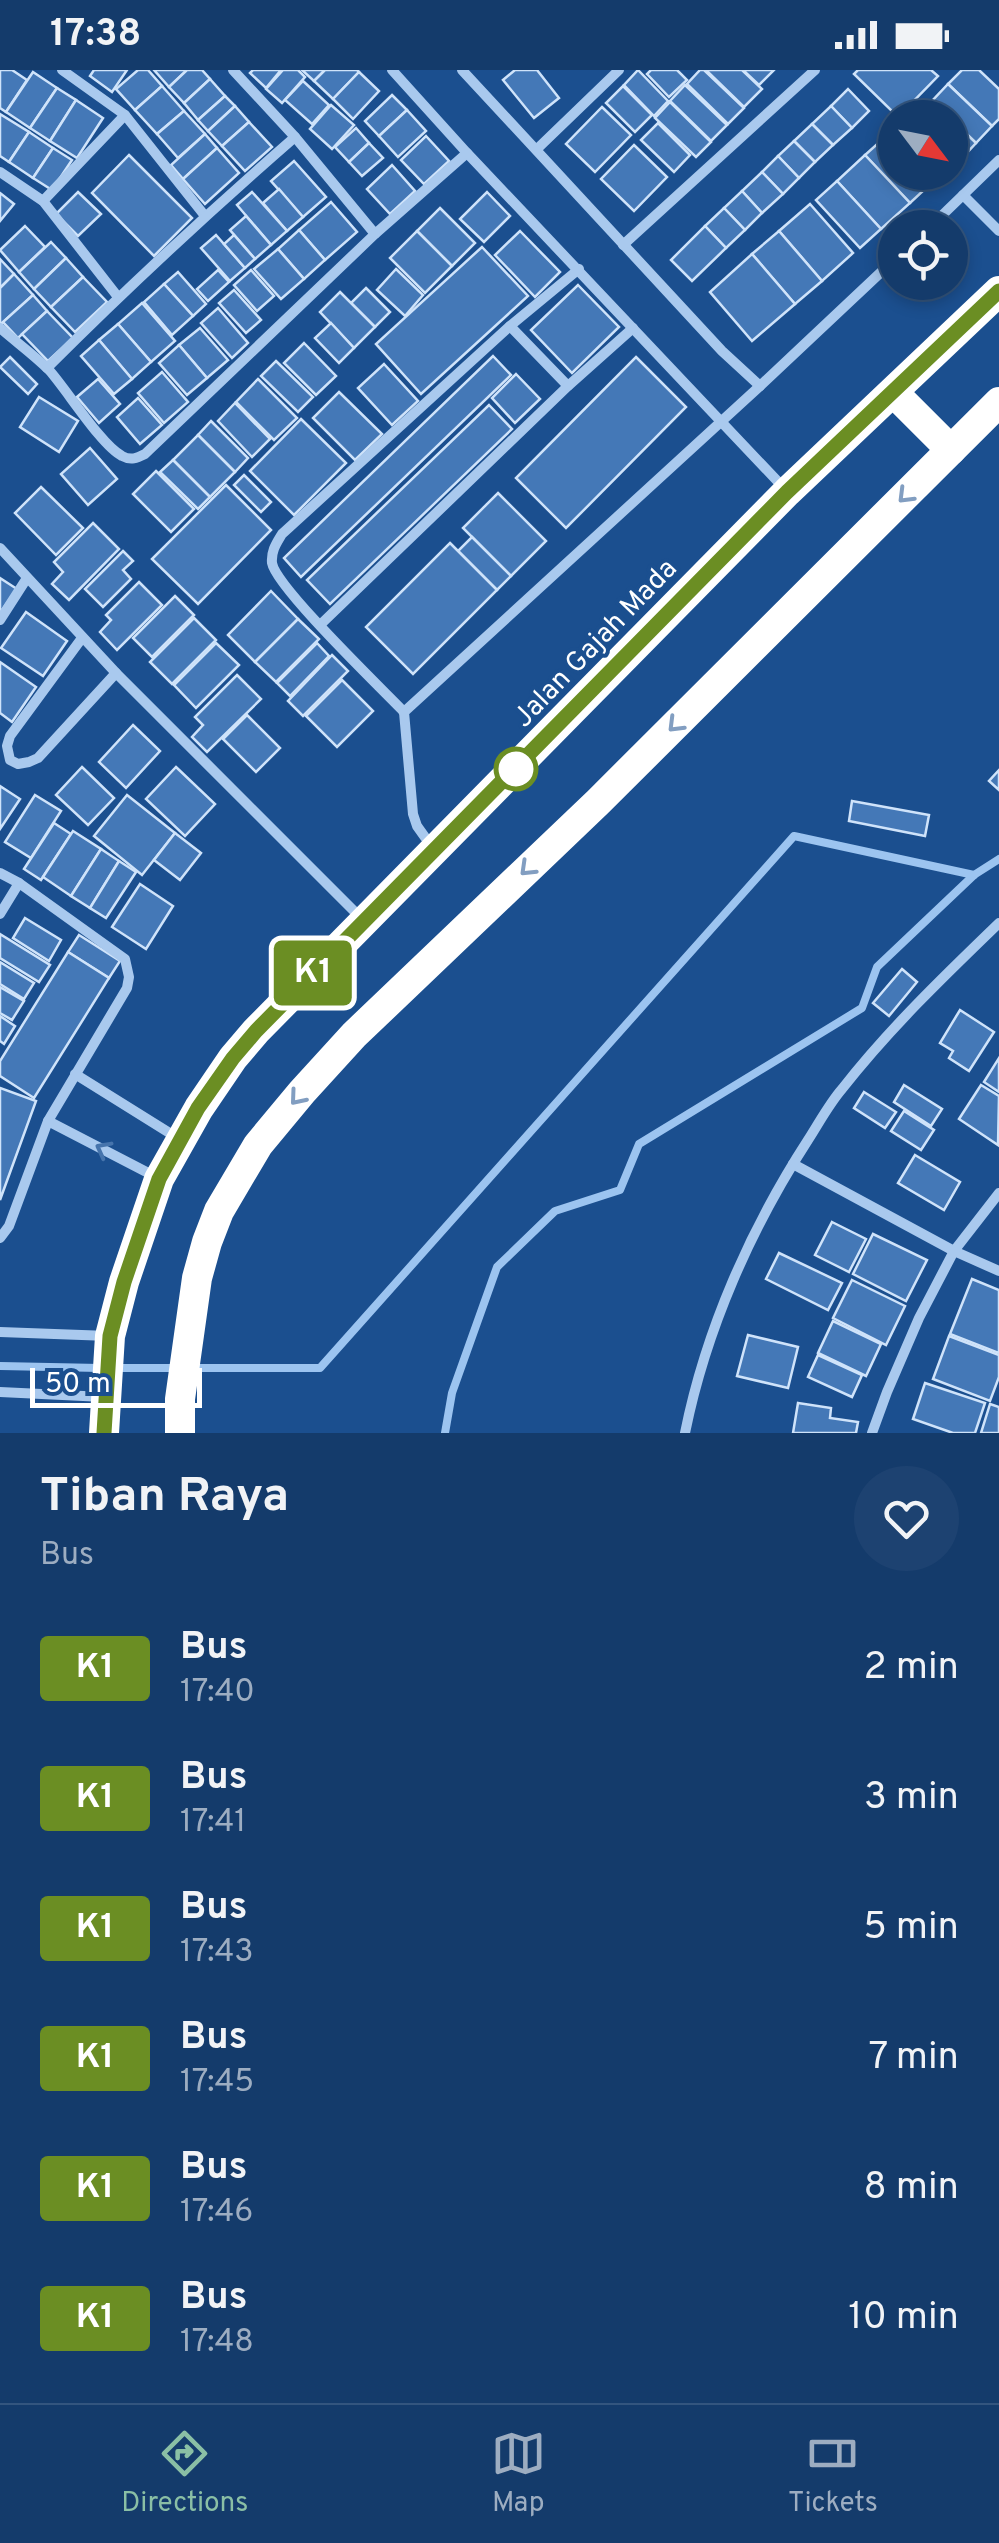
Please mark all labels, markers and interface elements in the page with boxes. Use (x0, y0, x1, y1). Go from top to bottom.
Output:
text: 17:38 (50, 11, 142, 60)
north arrow (878, 100, 968, 190)
map controls (878, 100, 968, 300)
button: locate (878, 210, 968, 300)
one-way arrow (899, 485, 917, 503)
street label: Jalan Gajah Mada (506, 552, 686, 736)
one-way arrow (669, 714, 687, 732)
unlabelled marker (495, 748, 537, 790)
one-way arrow (520, 857, 539, 875)
line badge: K1 (268, 940, 358, 1006)
text: K1 (294, 951, 332, 995)
one-way arrow (290, 1087, 308, 1105)
one-way arrow (96, 1142, 114, 1161)
scale bar (30, 1363, 202, 1408)
text: 50 m (45, 1367, 111, 1403)
button: heart (854, 1466, 959, 1571)
text: Tiban Raya (40, 1468, 289, 1528)
text: Bus (40, 1536, 94, 1576)
text: Bus (180, 1624, 247, 1673)
text: 2 min (864, 1644, 959, 1693)
text: K1 (76, 1646, 114, 1690)
text: 17:40 (180, 1673, 255, 1713)
text: Bus (180, 1754, 247, 1803)
text: 3 min (864, 1774, 959, 1823)
text: K1 (76, 1776, 114, 1820)
text: 17:41 (180, 1803, 246, 1843)
text: Bus (180, 1884, 247, 1933)
text: 5 min (863, 1904, 959, 1953)
text: K1 (76, 1906, 114, 1950)
text: 17:43 (180, 1933, 254, 1973)
text: Bus (180, 2014, 247, 2063)
text: 7 min (869, 2034, 959, 2083)
text: K1 (76, 2036, 114, 2080)
text: 17:45 (180, 2063, 254, 2103)
text: Bus (180, 2144, 247, 2193)
text: 8 min (864, 2164, 959, 2213)
text: K1 (76, 2166, 114, 2210)
text: 17:46 (180, 2193, 253, 2233)
text: Bus (180, 2274, 247, 2323)
text: 10 min (848, 2294, 959, 2343)
text: K1 (76, 2296, 114, 2340)
text: 17:48 (180, 2323, 254, 2363)
tab: Directions (121, 2426, 248, 2522)
tab: Map (491, 2426, 546, 2522)
tab: Tickets (788, 2426, 878, 2522)

